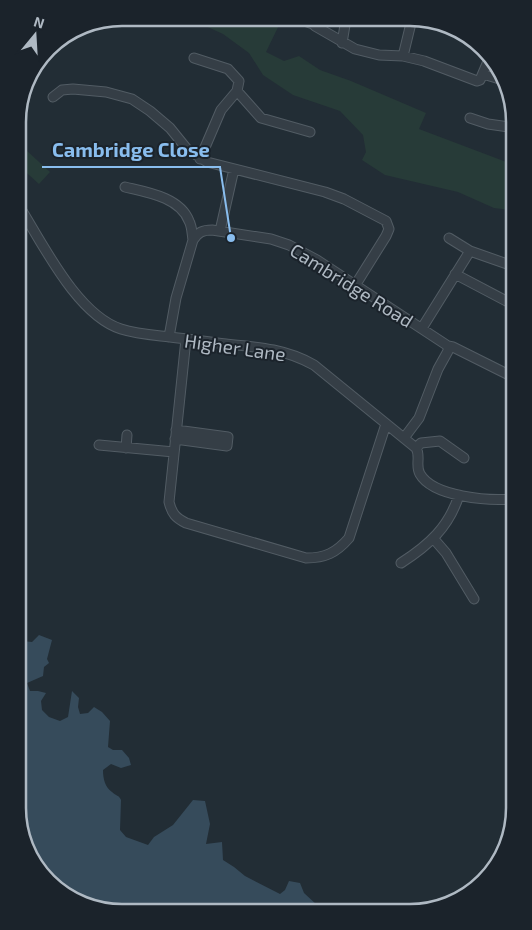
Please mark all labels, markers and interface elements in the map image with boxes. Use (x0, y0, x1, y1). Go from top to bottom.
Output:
north arrow (10, 10, 60, 60)
text: N (32, 13, 47, 32)
callout: Cambridge Close (42, 132, 220, 167)
text: Cambridge Close (52, 137, 210, 161)
street label: Cambridge Road (286, 238, 418, 332)
street label: Higher Lane (183, 329, 287, 365)

